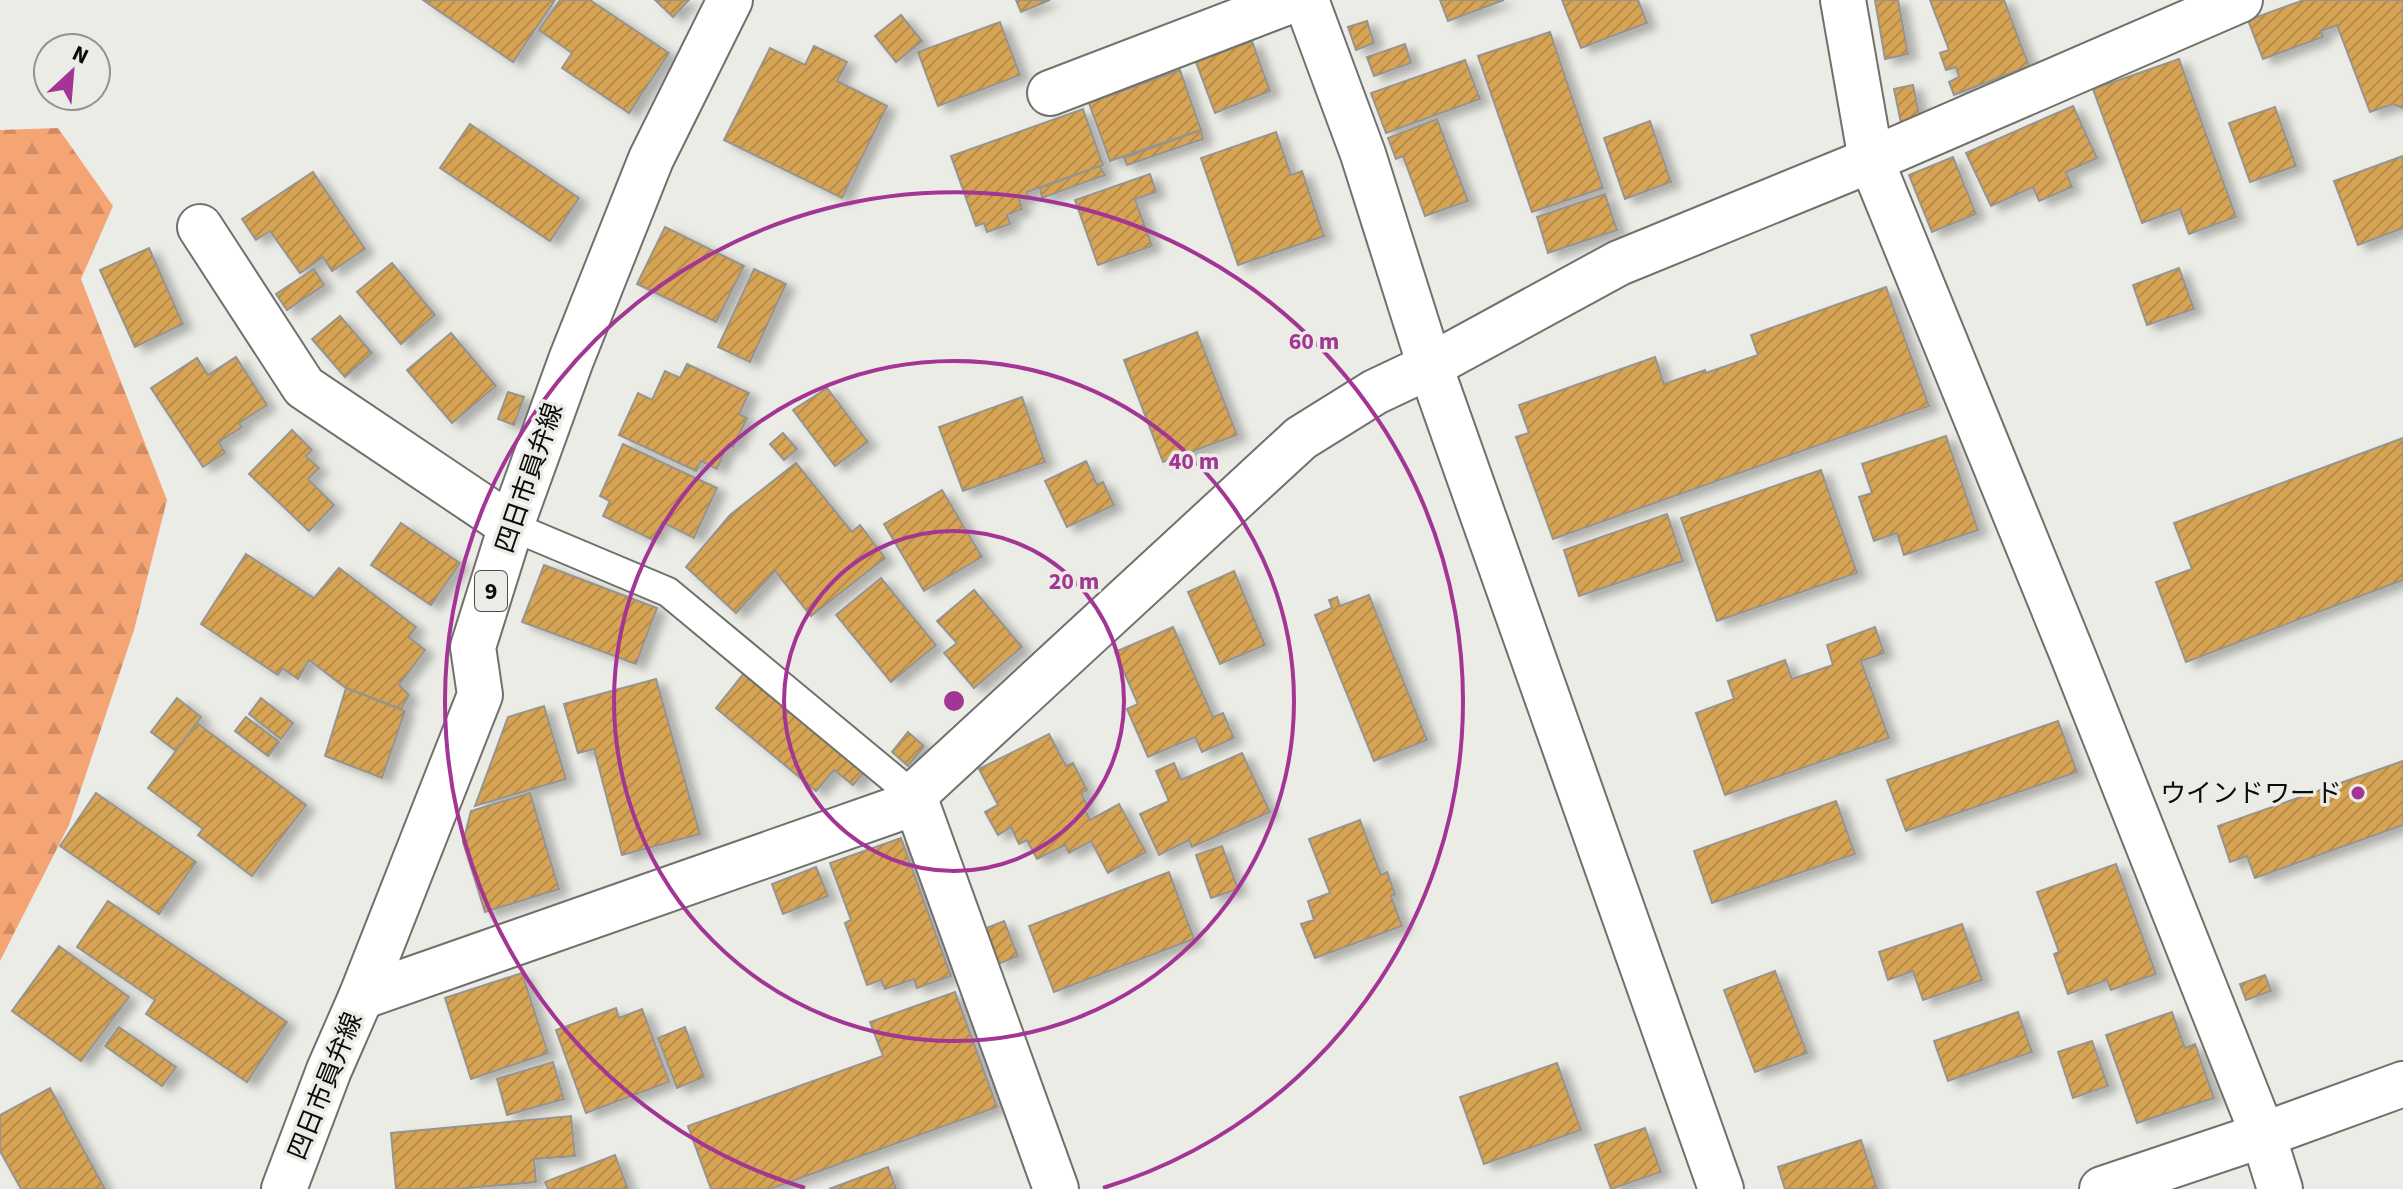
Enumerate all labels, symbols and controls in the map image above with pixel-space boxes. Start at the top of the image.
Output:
north arrow [32,32,112,112]
text: N [67,37,94,73]
text: 60 m [1289,324,1339,359]
street label: 四日市員弁線 [486,398,572,558]
text: 40 m [1169,444,1219,479]
text: 20 m [1049,564,1099,599]
road number: 9 [475,571,507,611]
centre of rings [940,687,968,715]
place label: ウインドワード [2160,775,2342,812]
marker: ウインドワード [2349,784,2367,802]
street label: 四日市員弁線 [279,1007,371,1165]

